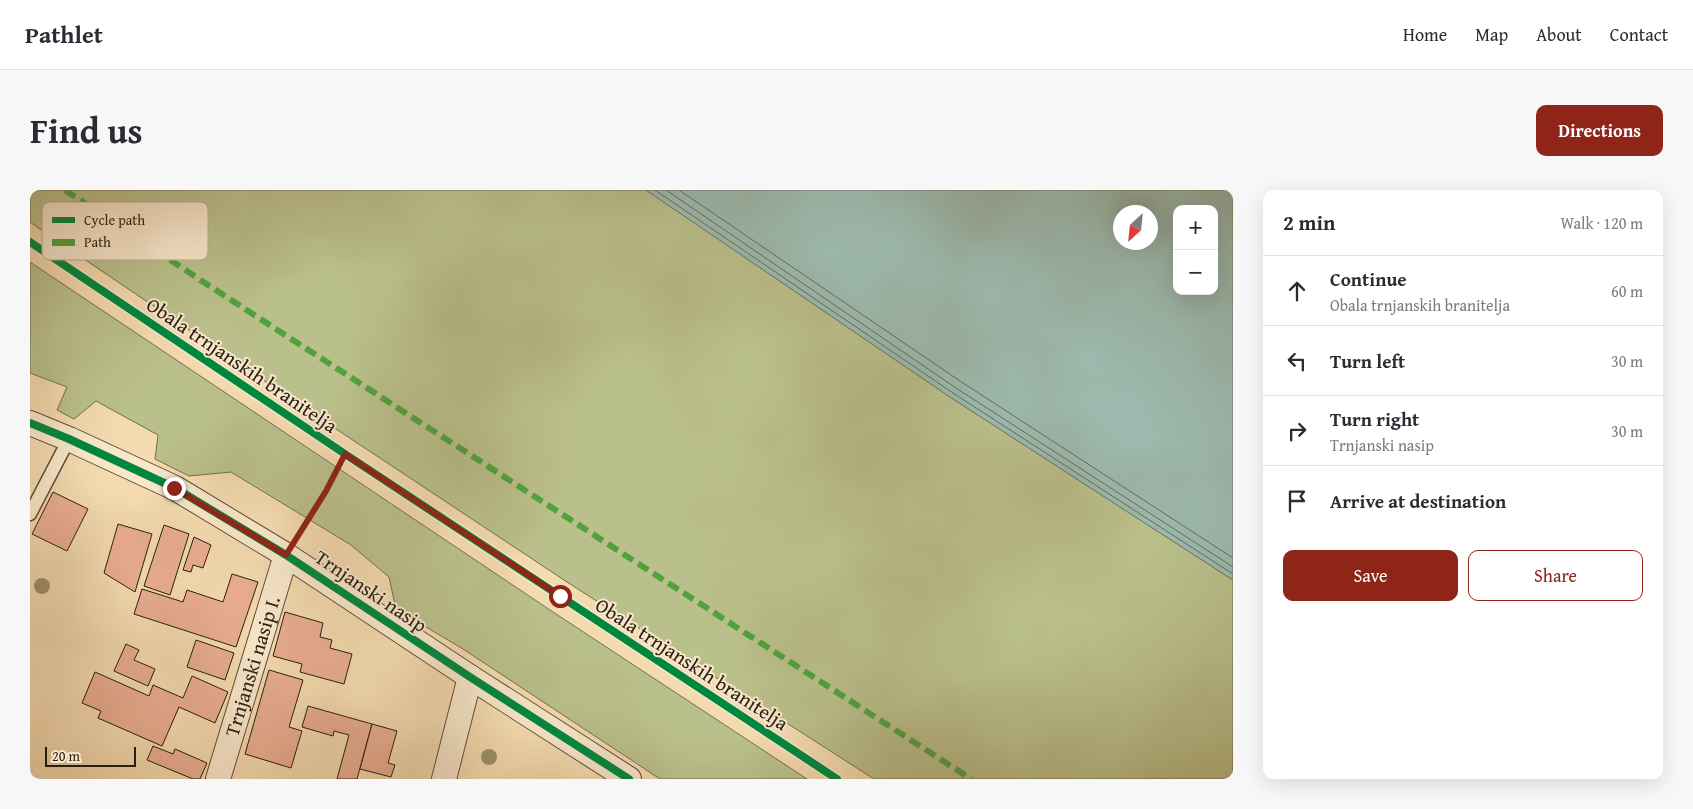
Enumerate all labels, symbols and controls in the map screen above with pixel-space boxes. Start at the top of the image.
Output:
text: Pathlet [25,17,103,52]
text: Home [1403,21,1447,48]
text: Map [1475,21,1508,48]
text: About [1536,21,1582,48]
text: Contact [1610,21,1668,48]
text: Find us [30,105,143,156]
button: Directions [1536,105,1663,156]
legend [42,202,208,260]
north arrow [1113,205,1158,250]
map controls [1173,205,1218,295]
button: + [1173,205,1218,250]
text: 2 min [1283,207,1335,238]
text: Cycle path [84,210,145,230]
text: Walk · 120 m [1560,211,1643,235]
text: Path [84,232,111,252]
button: − [1173,250,1218,295]
text: Continue [1330,265,1407,293]
icon: ahead [1283,277,1311,305]
text: 60 m [1611,279,1643,303]
street label: Obala trnjanskih branitelja [141,290,344,440]
text: Obala trnjanskih branitelja [1330,293,1510,317]
icon: left [1283,347,1311,375]
text: Turn left [1330,347,1405,375]
text: 30 m [1611,349,1643,373]
text: Turn right [1330,405,1419,433]
icon: right [1283,417,1311,445]
text: 30 m [1611,419,1643,443]
text: Trnjanski nasip [1330,433,1434,457]
route end [163,477,186,500]
icon: arrive [1283,487,1311,515]
text: Arrive at destination [1330,487,1506,515]
street label: Trnjanski nasip [309,542,433,639]
button: Save [1283,550,1458,601]
button: Share [1468,550,1643,601]
route start [549,585,572,608]
street label: Obala trnjanskih branitelja [590,590,795,737]
street label: Trnjanski nasip I. [217,592,287,740]
scale bar [45,744,136,767]
text: 20 m [52,746,80,766]

